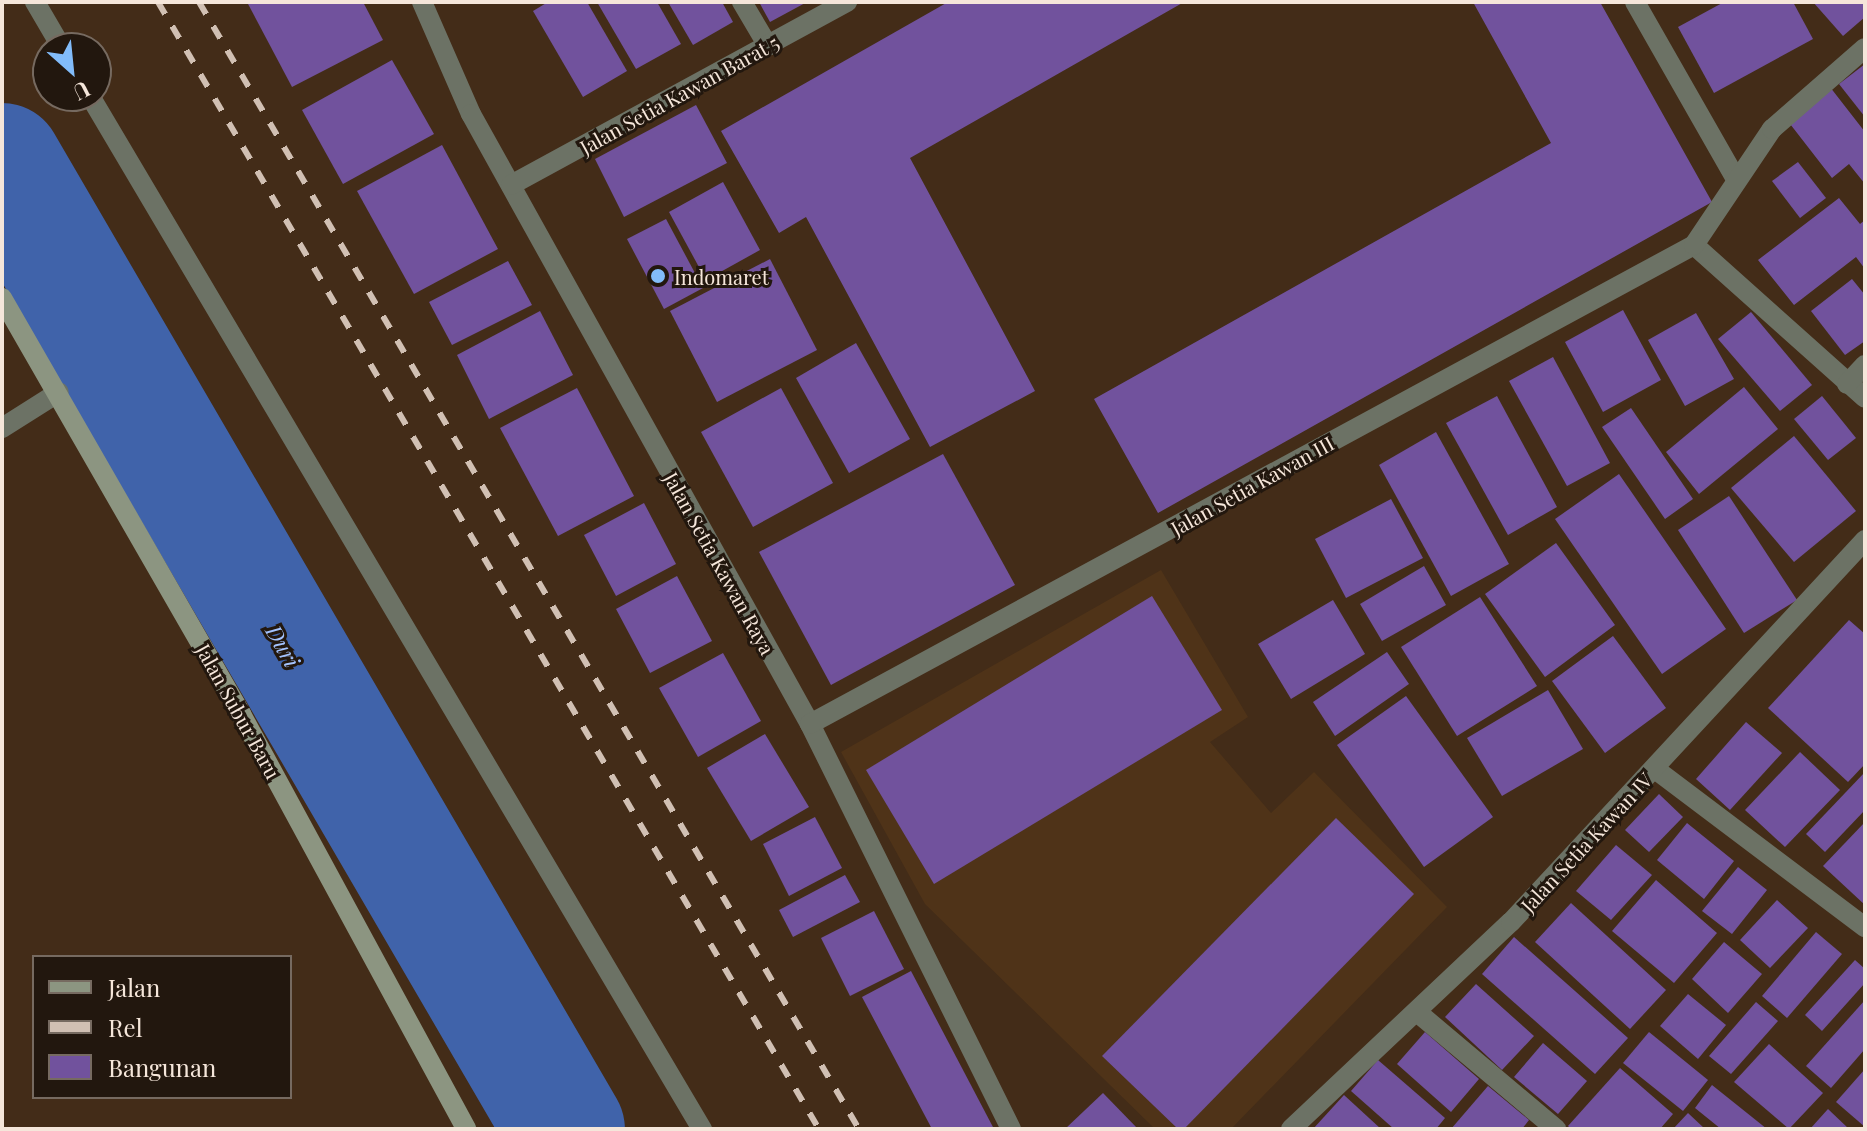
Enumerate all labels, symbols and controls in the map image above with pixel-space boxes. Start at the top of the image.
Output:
street label: Jalan Setia Kawan Barat 5 [575,29,783,159]
north arrow [32,32,112,112]
text: U [68,75,96,108]
place label: Indomaret [674,264,769,288]
marker: Indomaret [649,267,667,285]
street label: Jalan Setia Kawan III [1166,430,1338,540]
street label: Jalan Setia Kawan Raya [660,467,780,659]
water label: Duri [260,620,306,672]
street label: Jalan Subur Baru [192,639,286,783]
street label: Jalan Setia Kawan IV [1515,767,1657,917]
legend [32,955,292,1099]
text: Jalan [108,971,160,1003]
text: Rel [108,1011,143,1043]
text: Bangunan [108,1051,216,1083]

